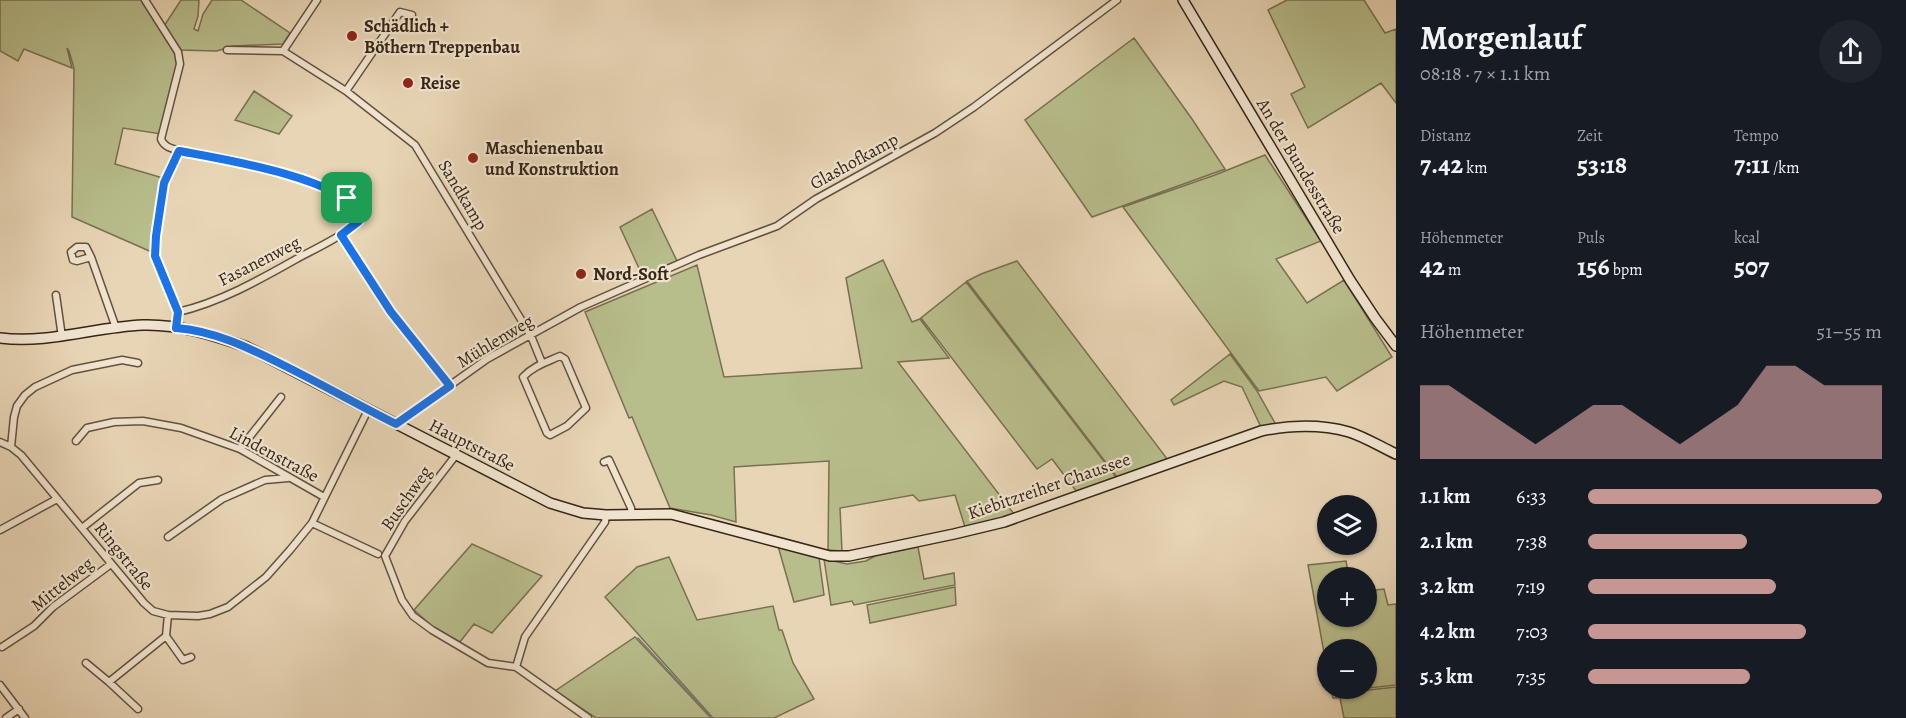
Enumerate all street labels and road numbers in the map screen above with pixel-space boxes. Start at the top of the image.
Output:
street label: An der Bundesstraße [1251,93,1351,238]
street label: Glashofkamp [805,127,903,195]
street label: Sandkamp [432,155,494,235]
street label: Fasanenweg [214,230,304,292]
street label: Mühlenweg [452,309,538,373]
street label: Hauptstraße [425,413,519,477]
street label: Lindenstraße [225,420,323,488]
street label: Kiebitzreiher Chaussee [964,447,1134,525]
street label: Buschweg [375,461,437,535]
street label: Ringstraße [89,517,159,595]
street label: Mittelweg [26,551,98,617]

